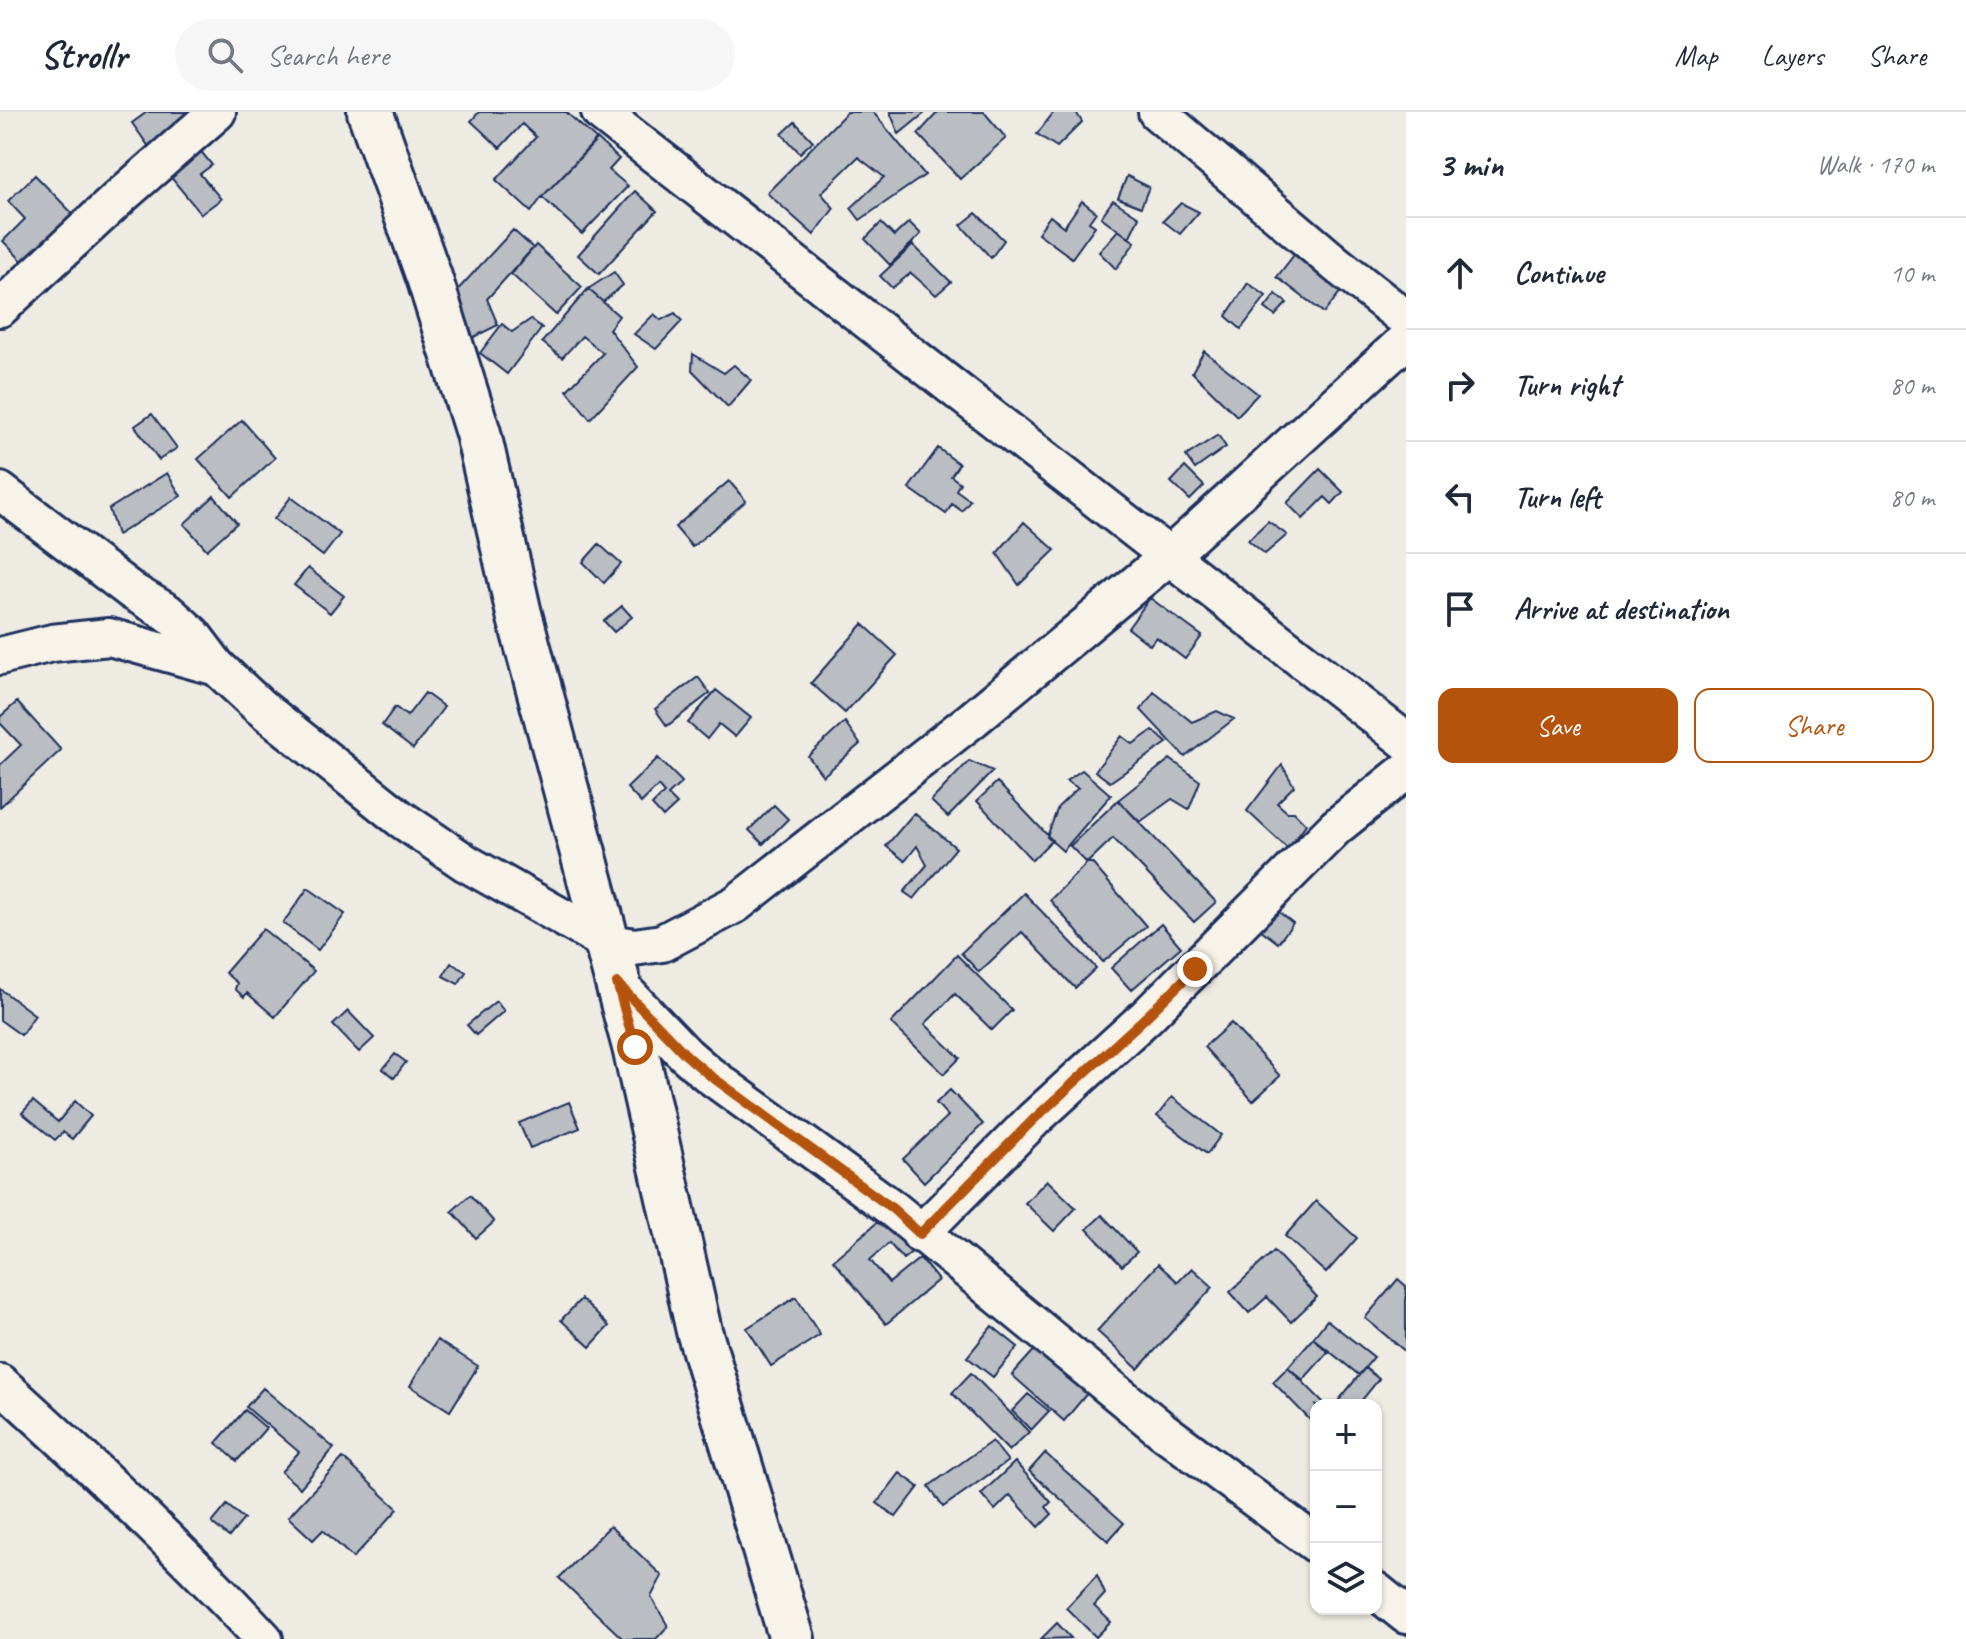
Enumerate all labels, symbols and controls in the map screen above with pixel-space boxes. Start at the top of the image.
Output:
search box [175,19,735,91]
text: Strollr [40,32,127,79]
icon: search [203,33,247,77]
text: Search here [267,36,389,74]
text: Map [1675,38,1718,73]
text: Layers [1762,38,1823,73]
text: Share [1867,38,1926,73]
text: 3 min [1438,143,1503,186]
text: Walk · 170 m [1817,148,1934,181]
icon: ahead [1438,251,1482,295]
text: Continue [1514,254,1604,292]
text: 10 m [1890,257,1934,290]
icon: right [1438,363,1482,407]
text: Turn right [1514,366,1619,404]
text: 80 m [1890,369,1934,402]
icon: left [1438,475,1482,519]
text: Turn left [1514,478,1601,516]
text: 80 m [1890,481,1934,514]
icon: arrive [1438,587,1482,631]
text: Arrive at destination [1514,590,1729,628]
button: Save [1438,688,1678,763]
button: Share [1694,688,1934,763]
route end [1177,951,1213,987]
route start [617,1029,653,1065]
map controls [1310,1399,1382,1615]
button: + [1310,1399,1382,1471]
button: − [1310,1471,1382,1543]
button: layers [1310,1543,1382,1615]

